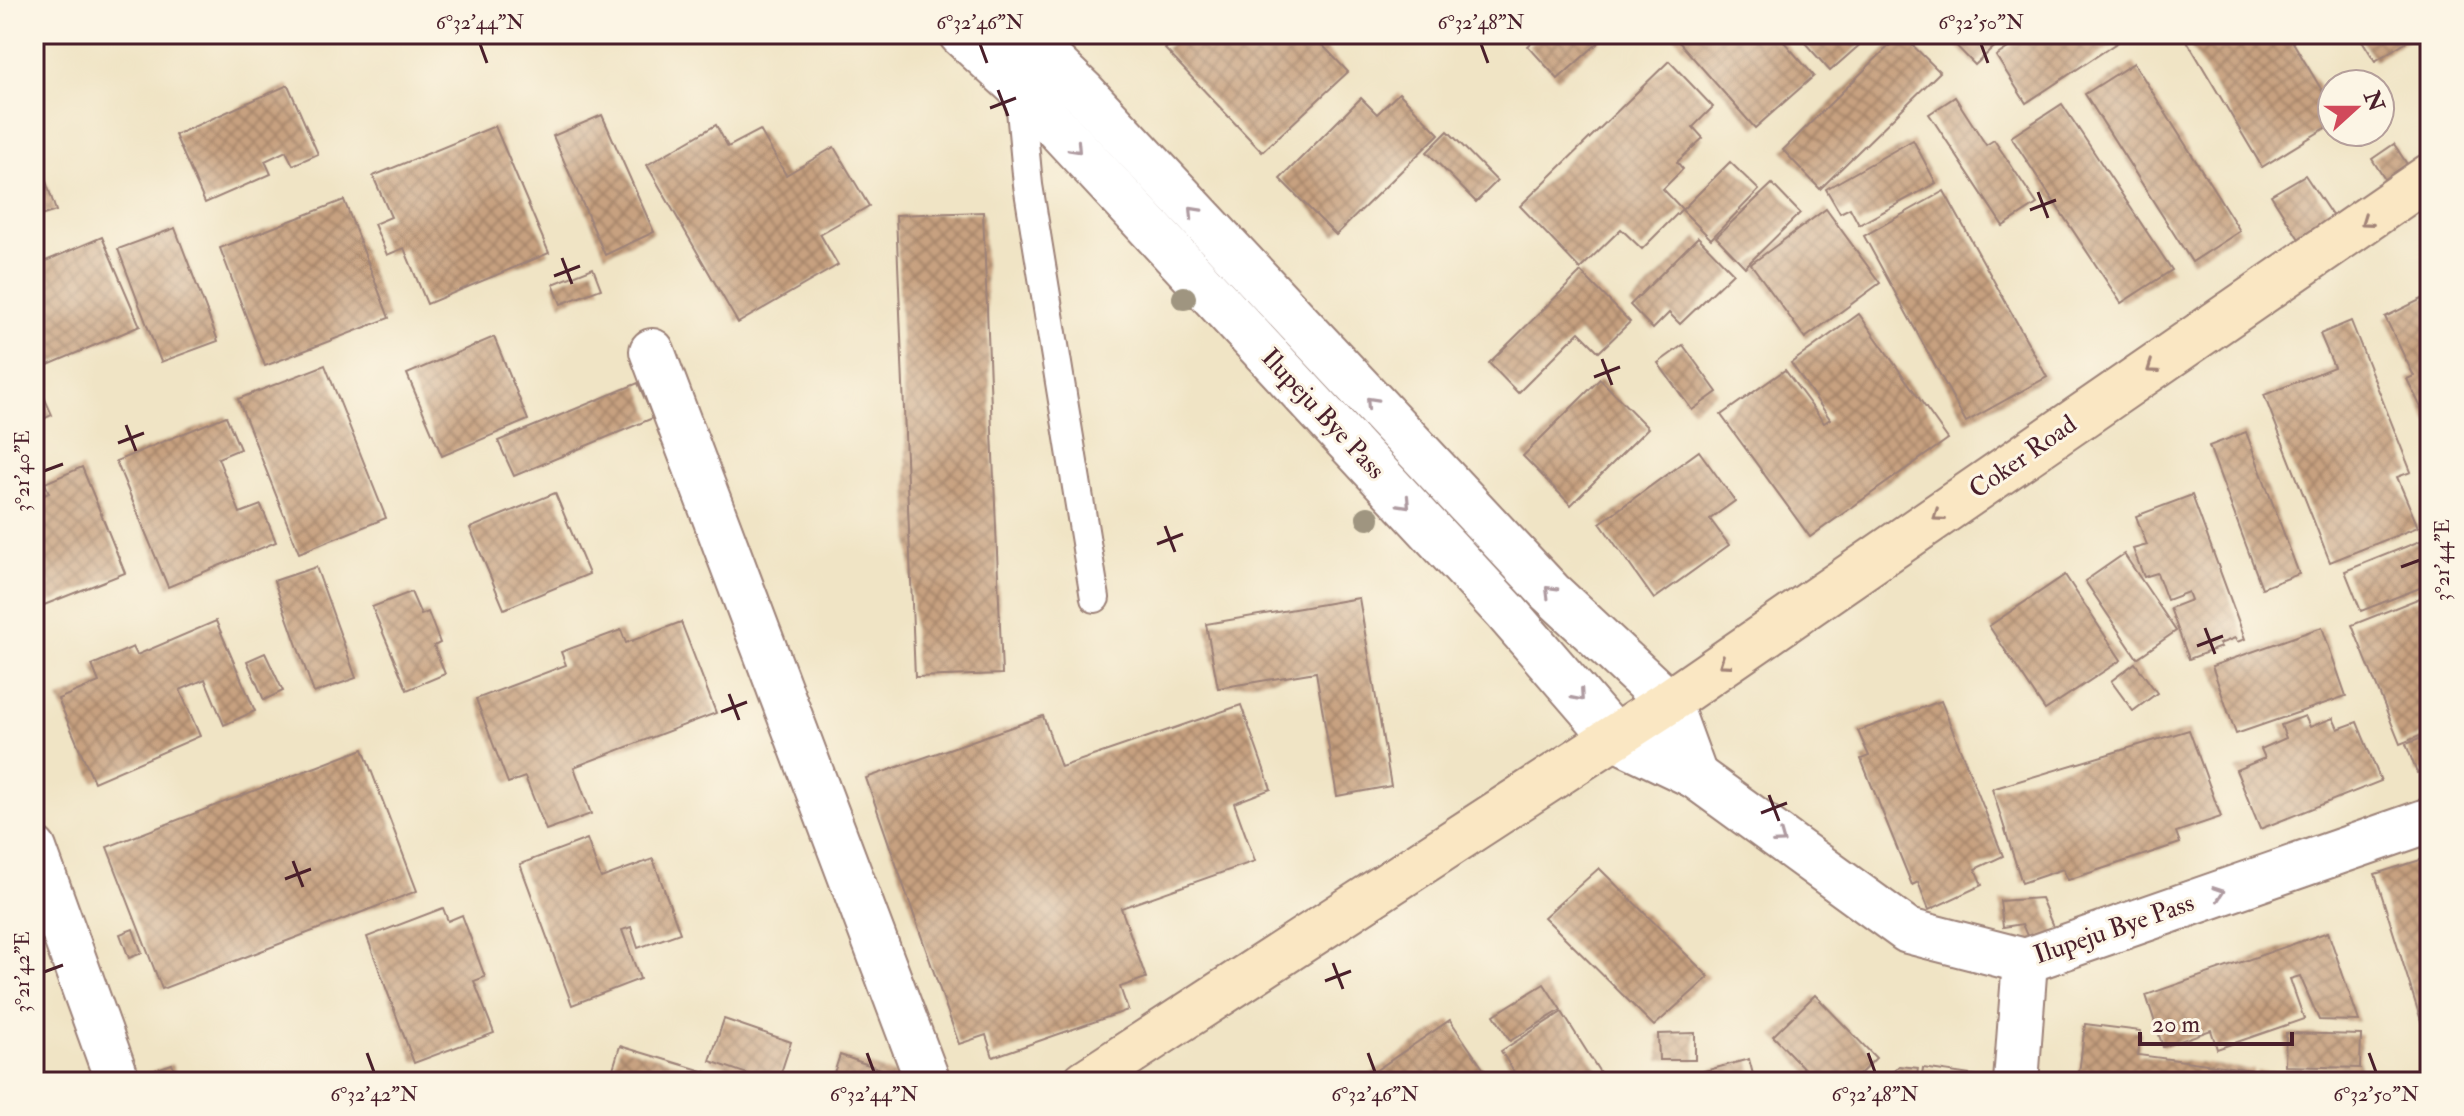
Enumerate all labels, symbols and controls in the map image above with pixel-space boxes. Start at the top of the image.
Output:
text: 6°32'44"N [436,10,524,35]
text: 6°32'46"N [936,10,1024,35]
text: 6°32'48"N [1438,10,1525,35]
text: 6°32'50"N [1938,10,2024,35]
north arrow [2316,68,2396,148]
text: N [2357,86,2390,116]
one-way arrow [1067,139,1081,153]
one-way arrow [1190,206,1204,221]
one-way arrow [2361,211,2375,226]
street label: Ilupeju Bye Pass [1254,342,1392,487]
one-way arrow [2147,358,2161,373]
one-way arrow [1366,397,1381,411]
street label: Coker Road [1963,408,2083,506]
text: 3°21'40"E [10,430,35,512]
one-way arrow [1396,494,1411,508]
one-way arrow [1933,506,1947,521]
text: 3°21'44"E [2430,519,2455,601]
one-way arrow [1544,586,1559,600]
one-way arrow [1719,653,1733,668]
one-way arrow [1569,687,1584,702]
one-way arrow [1772,829,1786,843]
street label: Ilupeju Bye Pass [2030,887,2199,972]
one-way arrow [2211,887,2225,903]
text: 3°21'42"E [10,931,35,1013]
scale bar [2140,996,2292,1046]
text: 20 m [2152,1009,2201,1040]
text: 6°32'42"N [330,1082,418,1107]
text: 6°32'44"N [830,1082,918,1107]
text: 6°32'46"N [1331,1082,1419,1107]
text: 6°32'48"N [1832,1082,1919,1107]
text: 6°32'50"N [2333,1082,2419,1107]

